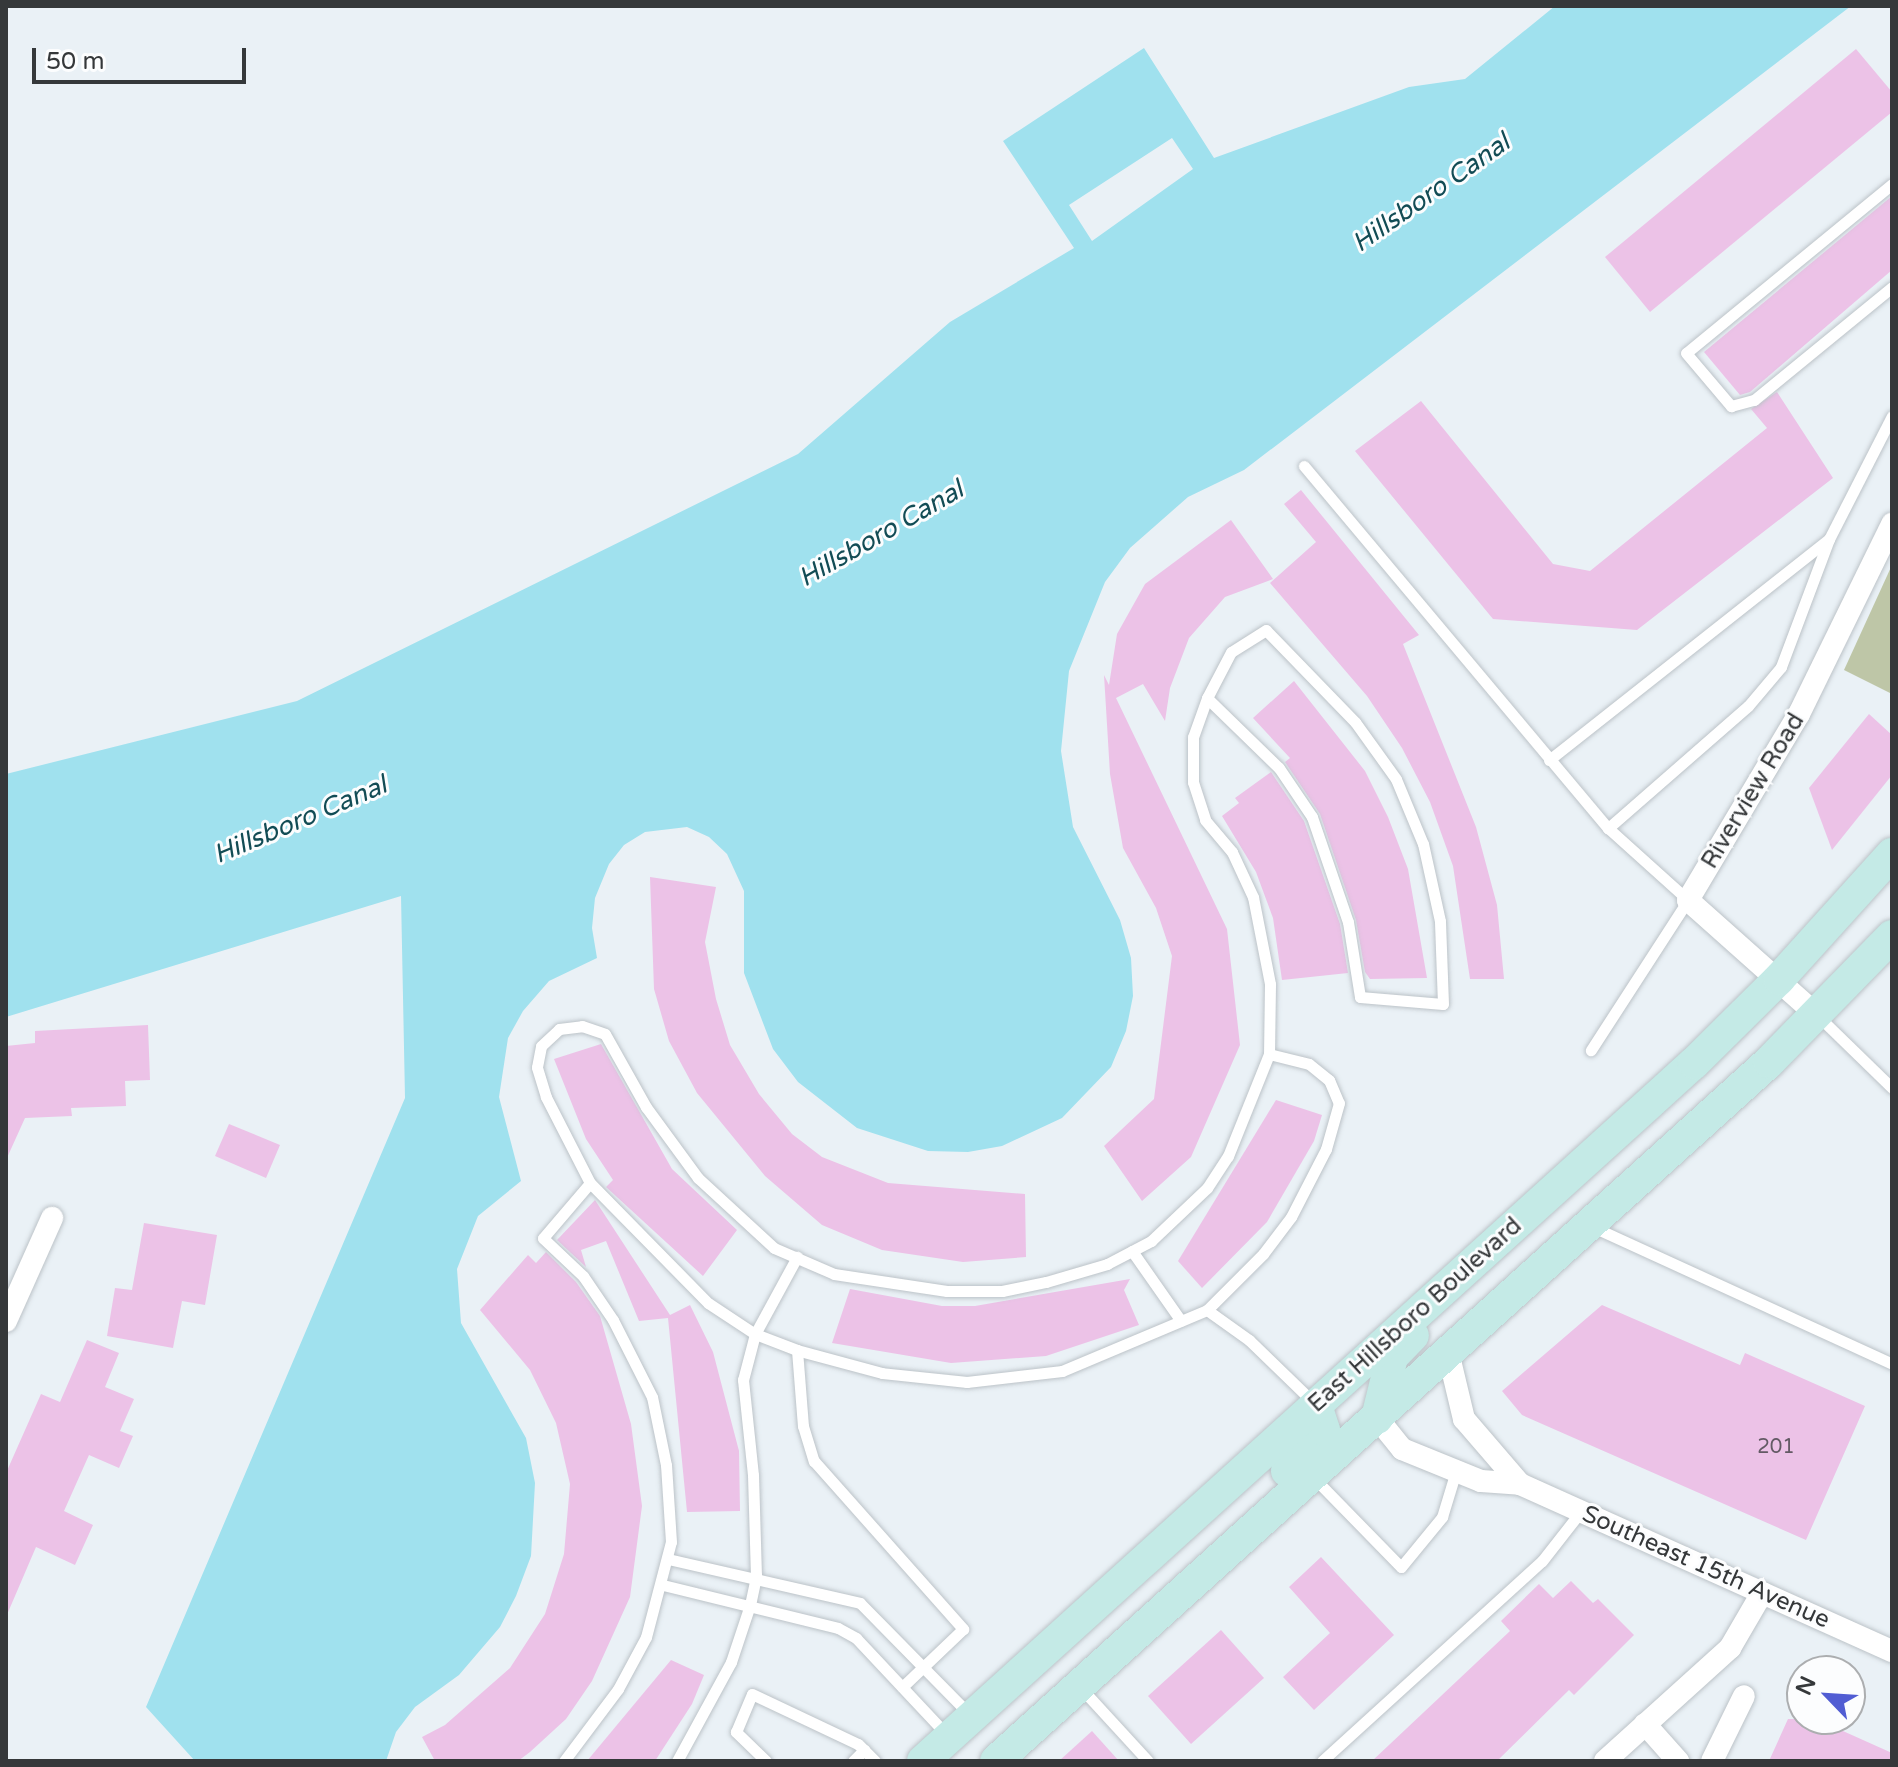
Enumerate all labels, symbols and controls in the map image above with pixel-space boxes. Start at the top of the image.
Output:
scale bar [36,32,250,82]
text: 50 m [46,47,104,76]
water label: Hillsboro Canal [1346,127,1516,259]
water label: Hillsboro Canal [793,474,969,594]
street label: Riverview Road [1695,708,1811,874]
water label: Hillsboro Canal [209,769,391,871]
street label: East Hillsboro Boulevard [1302,1211,1528,1419]
house number: 201 [1757,1435,1795,1459]
street label: Southeast 15th Avenue [1578,1499,1834,1635]
north arrow [1786,1655,1866,1735]
text: N [1791,1672,1822,1699]

